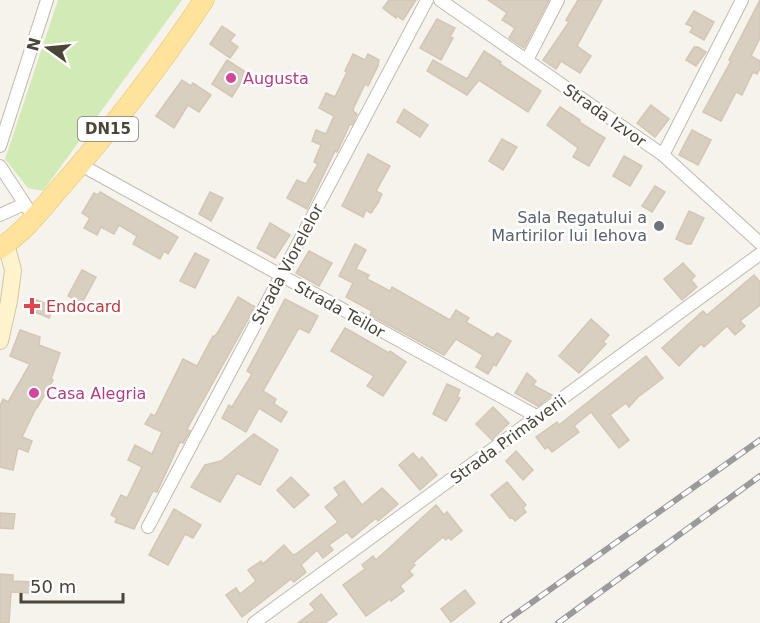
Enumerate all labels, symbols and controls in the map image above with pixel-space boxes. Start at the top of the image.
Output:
north arrow [18,18,78,78]
text: N [23,35,45,53]
place label: Augusta [243,69,309,88]
marker: Augusta [224,71,238,85]
street label: Strada Izvor [560,80,650,151]
road number: DN15 [78,117,138,141]
street label: Strada Viorelelor [248,200,327,328]
place label: Sala Regatului a Martirilor lui Iehova [491,208,647,245]
marker: Sala Regatului a Martirilor lui Iehova [652,219,666,233]
street label: Strada Teilor [291,277,388,342]
marker: Endocard [23,297,41,315]
place label: Endocard [46,297,121,316]
place label: Casa Alegria [46,384,146,403]
marker: Casa Alegria [27,386,41,400]
street label: Strada Primăverii [447,391,570,488]
scale bar [21,566,123,604]
text: 50 m [30,576,76,597]

